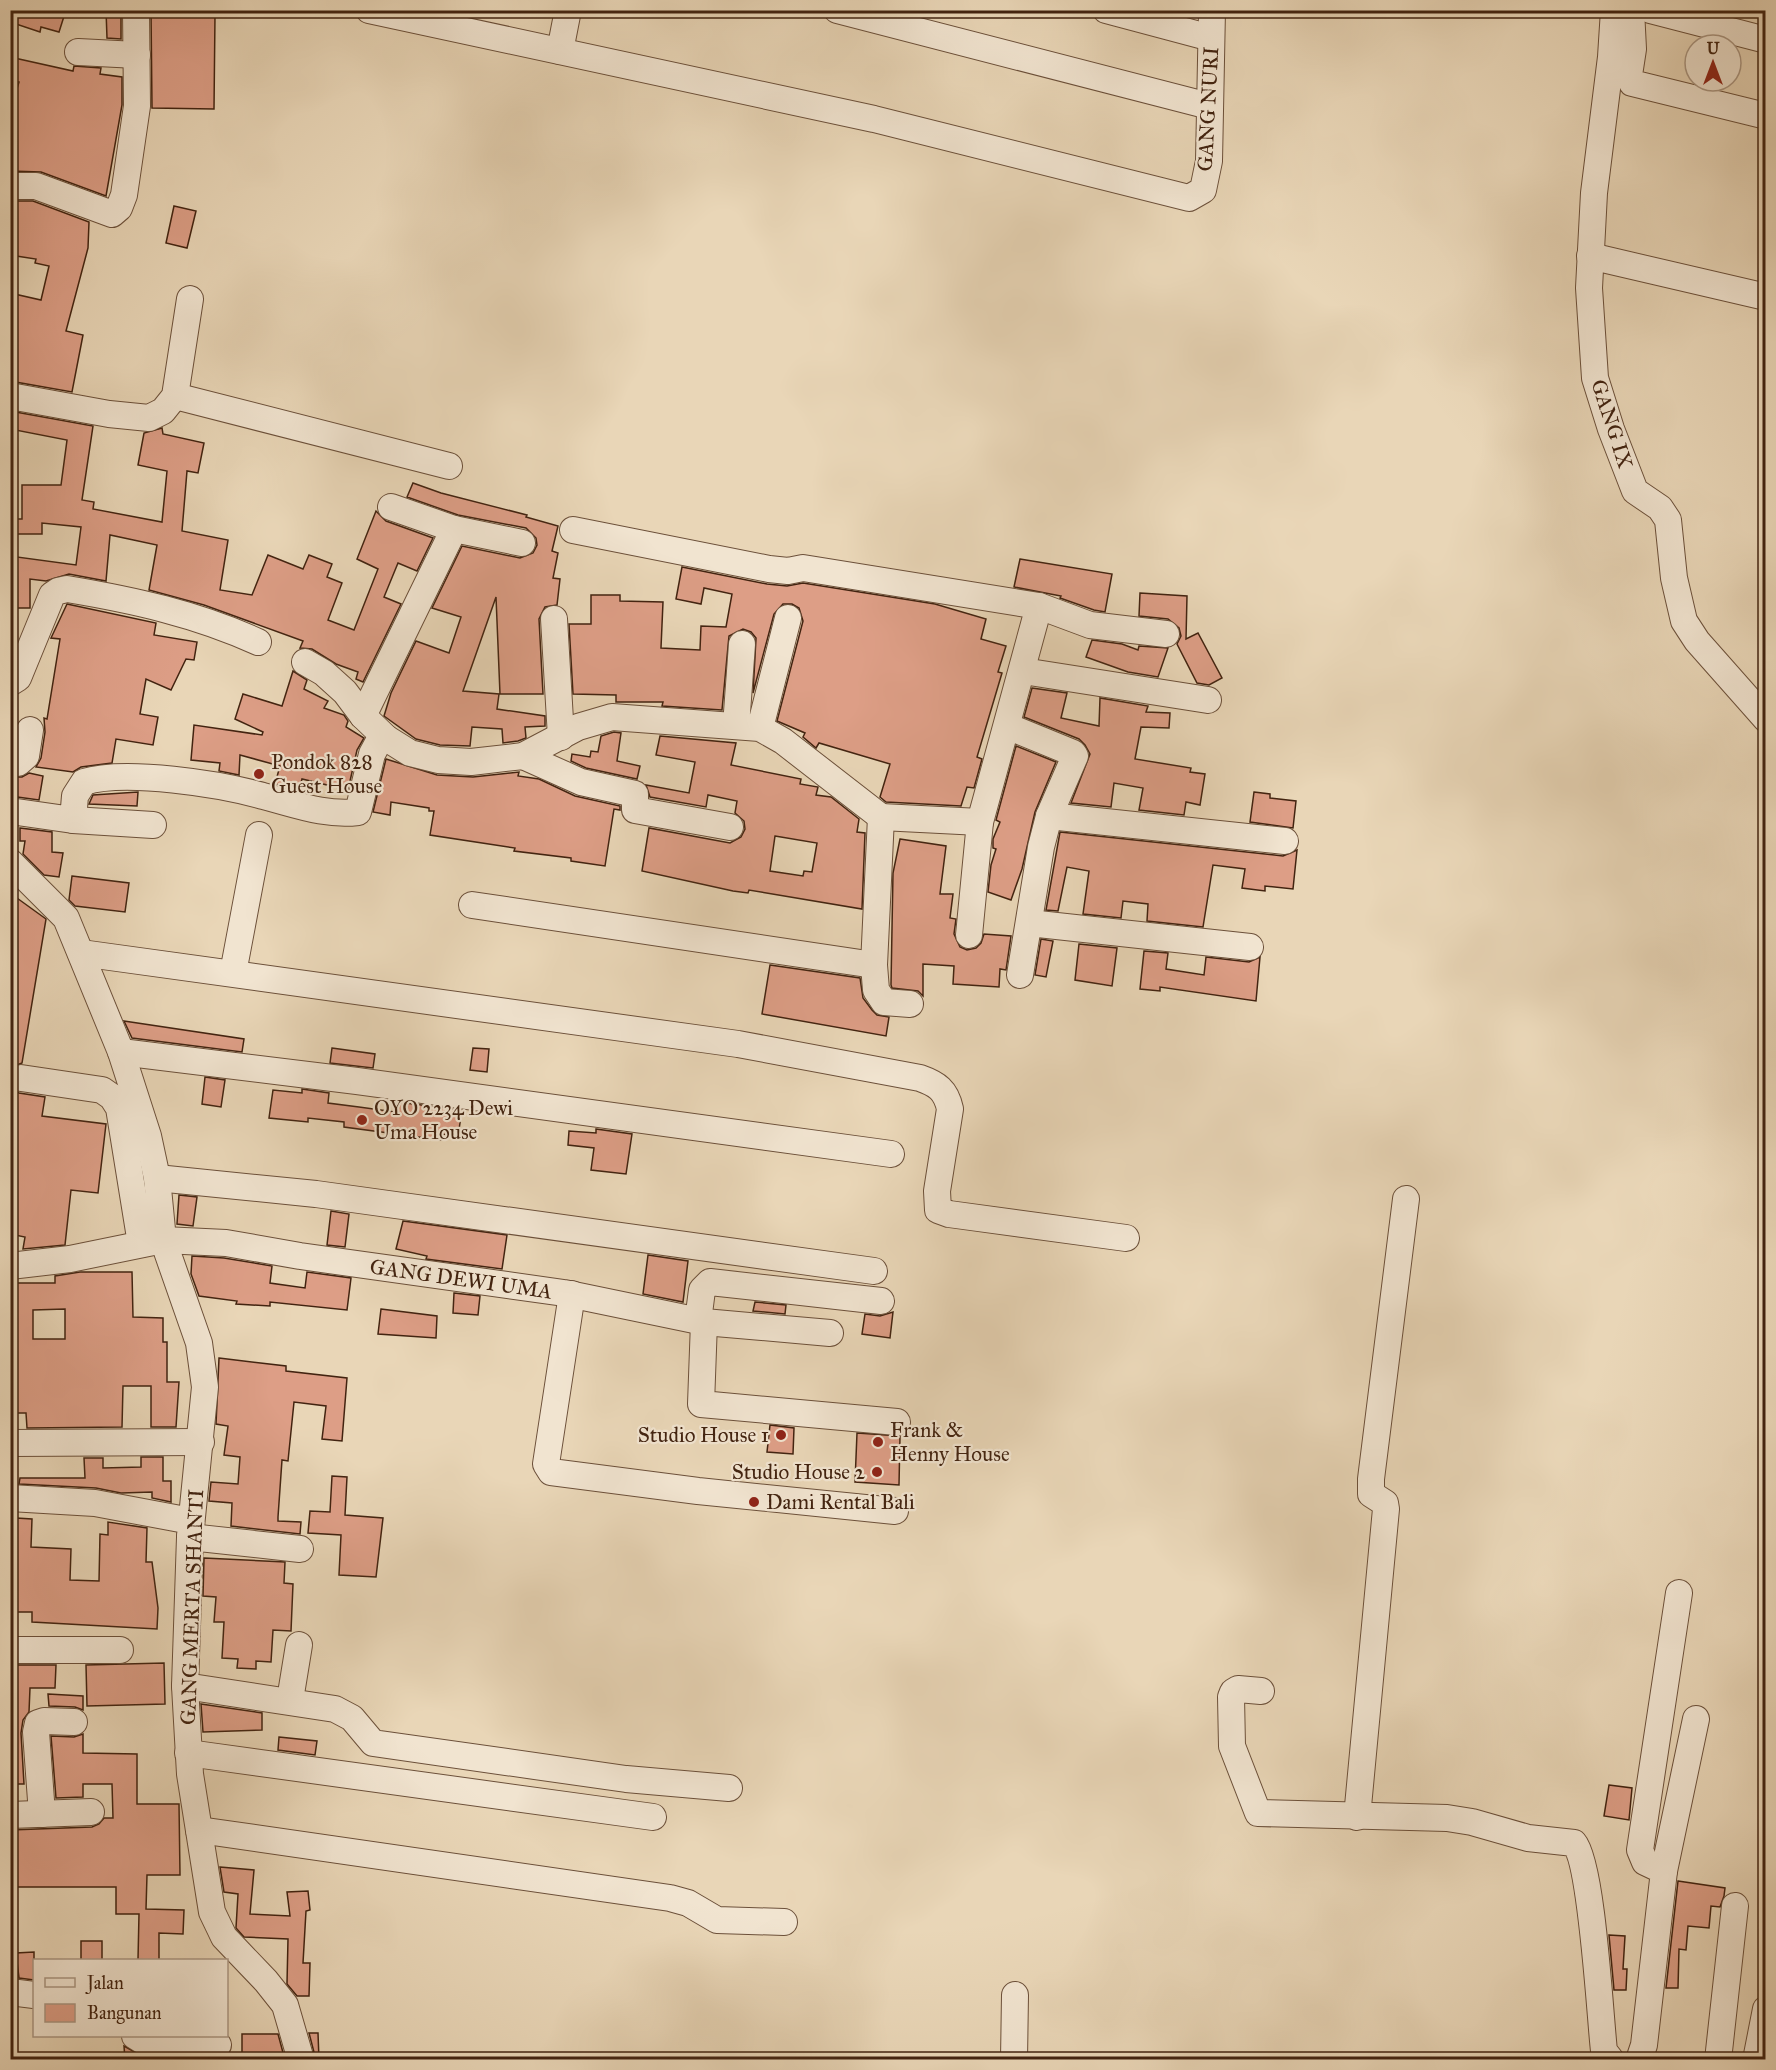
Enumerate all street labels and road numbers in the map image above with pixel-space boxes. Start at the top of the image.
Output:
street label: GANG NURI [1192,46,1224,172]
street label: GANG IX [1585,376,1639,472]
street label: GANG DEWI UMA [368,1253,554,1305]
street label: GANG MERTA SHANTI [175,1488,209,1726]

